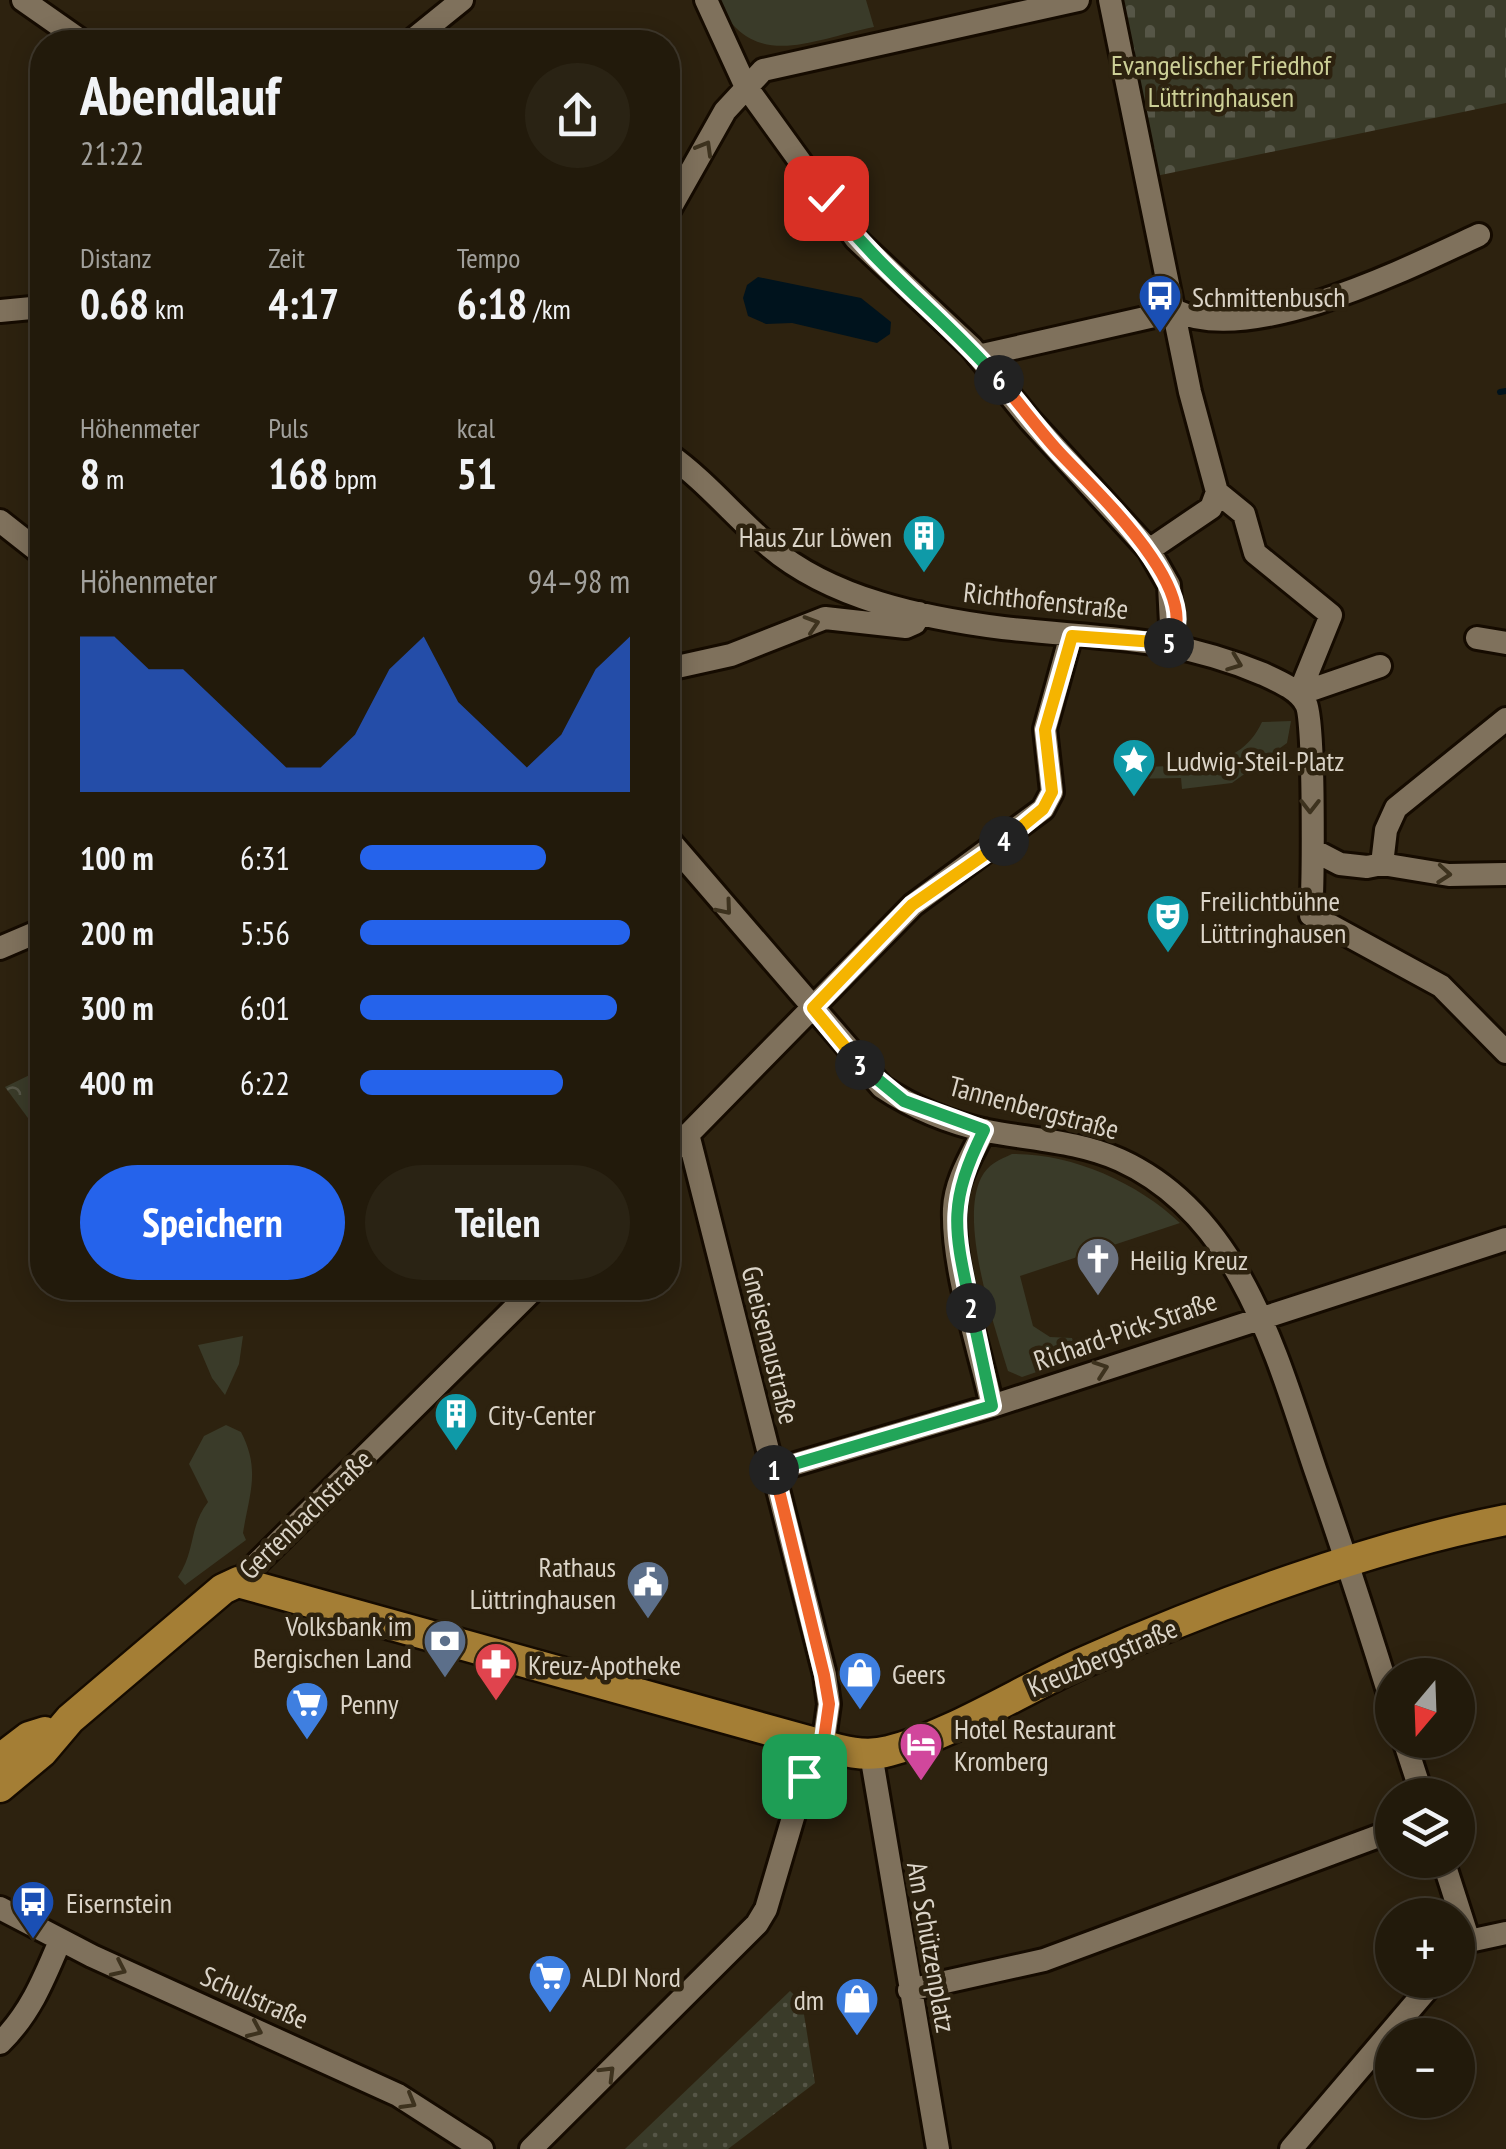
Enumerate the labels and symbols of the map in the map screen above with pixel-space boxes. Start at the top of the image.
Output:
park label: Evangelischer Friedhof Lüttringhausen [1111,46,1333,115]
one-way arrow [692,141,712,159]
pin [784,156,869,241]
bus stop icon: Schmittenbusch [1137,273,1183,334]
place label: Schmittenbusch [1192,278,1346,315]
pin: 6 [974,355,1024,405]
building icon: Haus Zur Löwen [901,513,947,574]
place label: Haus Zur Löwen [739,518,892,555]
street label: Richthofenstraße [962,573,1130,627]
one-way arrow [802,615,819,635]
pin: 5 [1144,618,1194,668]
one-way arrow [1226,652,1243,672]
place icon: Ludwig-Steil-Platz [1111,737,1157,798]
place label: Ludwig-Steil-Platz [1166,742,1344,779]
one-way arrow [1299,798,1321,814]
pin: 4 [979,816,1029,866]
one-way arrow [1436,862,1452,884]
place label: Freilichtbühne Lüttringhausen [1200,882,1346,951]
theatre icon: Freilichtbühne Lüttringhausen [1145,893,1191,954]
one-way arrow [714,896,732,914]
pin: 3 [835,1040,885,1090]
street label: Tannenbergstraße [945,1067,1123,1147]
church icon: Heilig Kreuz [1075,1236,1121,1297]
place label: Heilig Kreuz [1130,1241,1248,1278]
street label: Gneisenaustraße [733,1262,809,1428]
street label: Richard-Pick-Straße [1028,1281,1222,1379]
pin: 2 [946,1283,996,1333]
one-way arrow [1091,1361,1108,1381]
building icon: City-Center [433,1391,479,1452]
place label: City-Center [488,1396,596,1433]
street label: Gertenbachstraße [230,1441,380,1587]
pin: 1 [749,1445,799,1495]
place label: Rathaus Lüttringhausen [470,1548,616,1617]
public building icon: Rathaus Lüttringhausen [625,1559,671,1620]
place label: Volksbank im Bergischen Land [253,1607,412,1676]
street label: Kreuzbergstraße [1021,1609,1183,1705]
bank icon: Volksbank im Bergischen Land [422,1618,468,1679]
pharmacy icon: Kreuz-Apotheke [473,1641,519,1702]
place label: Kreuz-Apotheke [528,1646,681,1683]
shop icon: Geers [837,1650,883,1711]
place label: Geers [892,1655,946,1692]
north arrow [1375,1658,1475,1758]
supermarket icon: Penny [284,1680,330,1741]
place label: Penny [340,1685,399,1722]
place label: Hotel Restaurant Kromberg [954,1710,1116,1779]
hotel icon: Hotel Restaurant Kromberg [898,1721,944,1782]
pin [762,1734,847,1819]
street label: Am Schützenplatz [899,1859,965,2035]
bus stop icon: Eisernstein [10,1879,56,1940]
place label: Eisernstein [66,1884,172,1921]
supermarket icon: ALDI Nord [527,1953,573,2014]
one-way arrow [109,1957,127,1977]
street label: Schulstraße [195,1957,315,2037]
place label: ALDI Nord [582,1958,681,1995]
shop icon: dm [834,1976,880,2037]
place label: dm [794,1981,824,2018]
one-way arrow [245,2018,263,2038]
one-way arrow [596,2066,614,2084]
one-way arrow [398,2090,416,2109]

